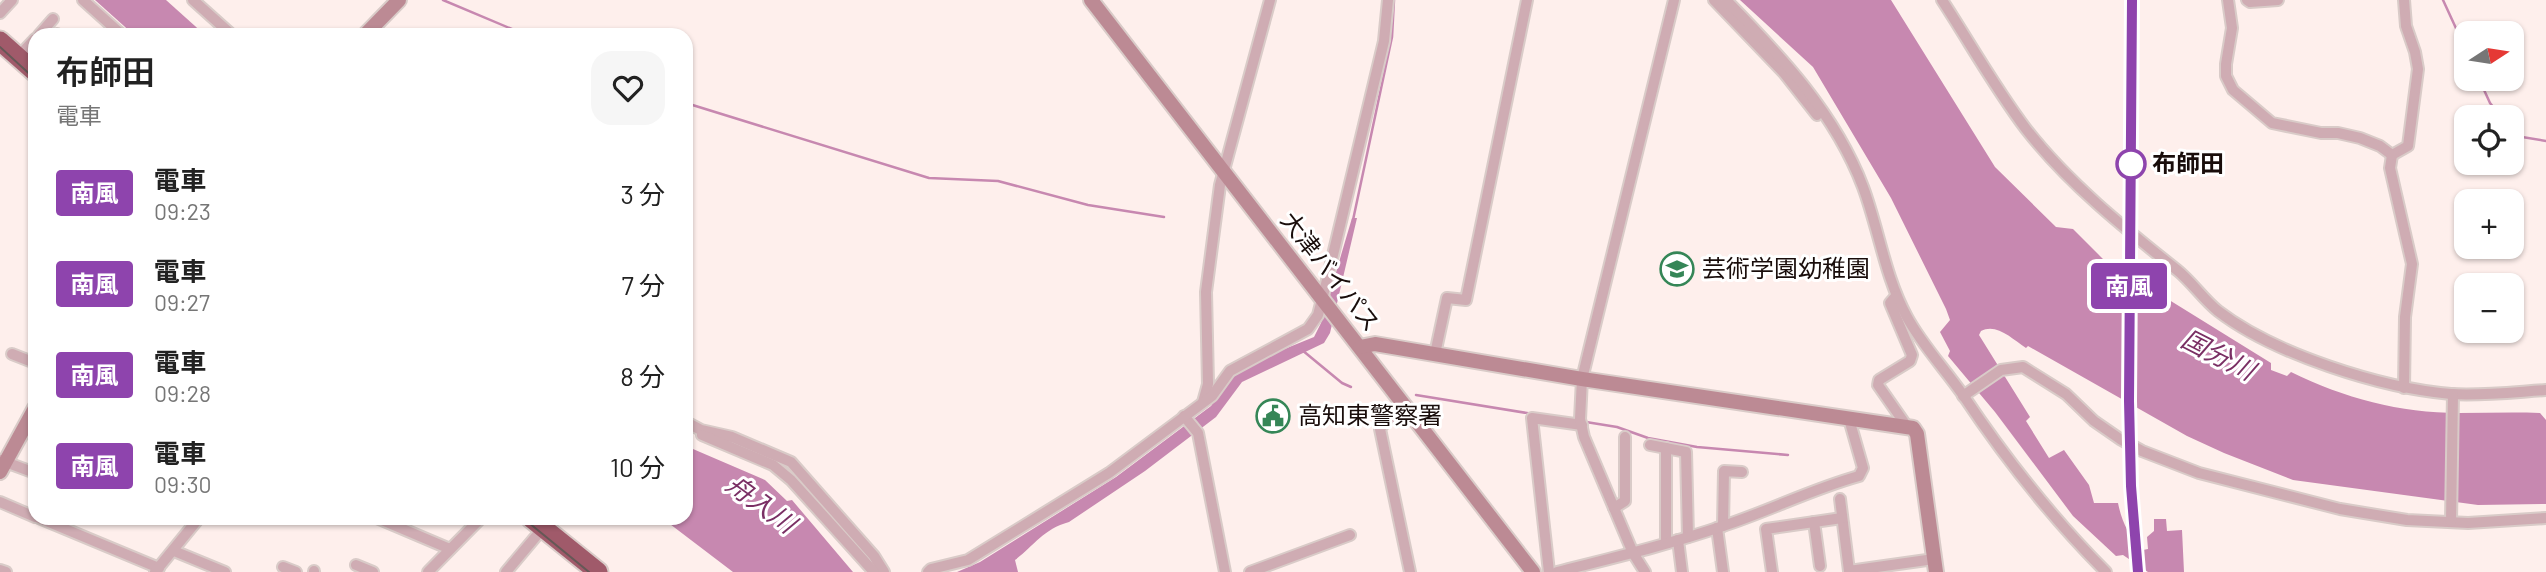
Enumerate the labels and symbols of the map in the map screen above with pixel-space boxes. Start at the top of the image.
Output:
north arrow [2454,21,2524,91]
place label: 布師田 [2152,148,2224,177]
marker: 布師田 [2116,149,2146,179]
street label: 大津バイパス [1276,206,1387,337]
school or university icon: 芸術学園幼稚園 [1658,250,1696,288]
place label: 芸術学園幼稚園 [1702,253,1870,282]
line badge: 南風 [2098,263,2160,309]
water label: 国分川 [2177,322,2263,387]
public building icon: 高知東警察署 [1254,397,1292,435]
place label: 高知東警察署 [1298,400,1442,429]
water label: 舟入川 [721,467,805,540]

